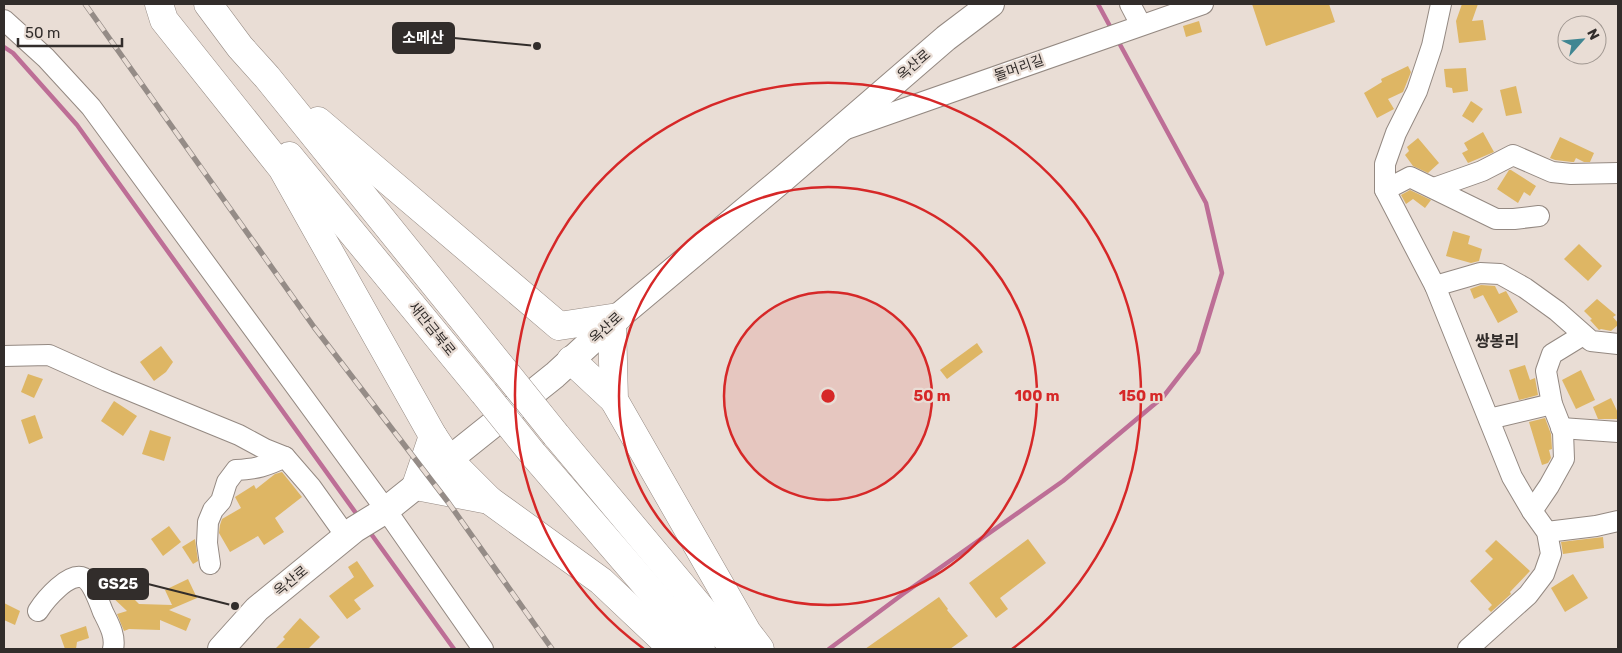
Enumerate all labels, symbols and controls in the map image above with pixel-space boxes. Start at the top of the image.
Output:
scale bar [18,15,121,47]
north arrow [1557,15,1607,65]
callout: 소메산 [393,23,454,53]
text: 50 m [25,24,60,42]
text: N [1583,26,1603,43]
text: 소메산 [402,29,444,47]
street label: 옥산로 [894,46,934,84]
street label: 돌머리길 [992,52,1046,84]
street label: 새만금북로 [405,299,459,359]
street label: 옥산로 [586,309,626,347]
district label: 쌍봉리 [1475,332,1519,351]
centre of rings [819,387,837,405]
text: 50 m [914,387,950,405]
text: 100 m [1015,387,1059,405]
text: 150 m [1119,387,1163,405]
street label: 옥산로 [271,562,311,600]
callout: GS25 [88,569,148,599]
text: GS25 [98,575,138,593]

